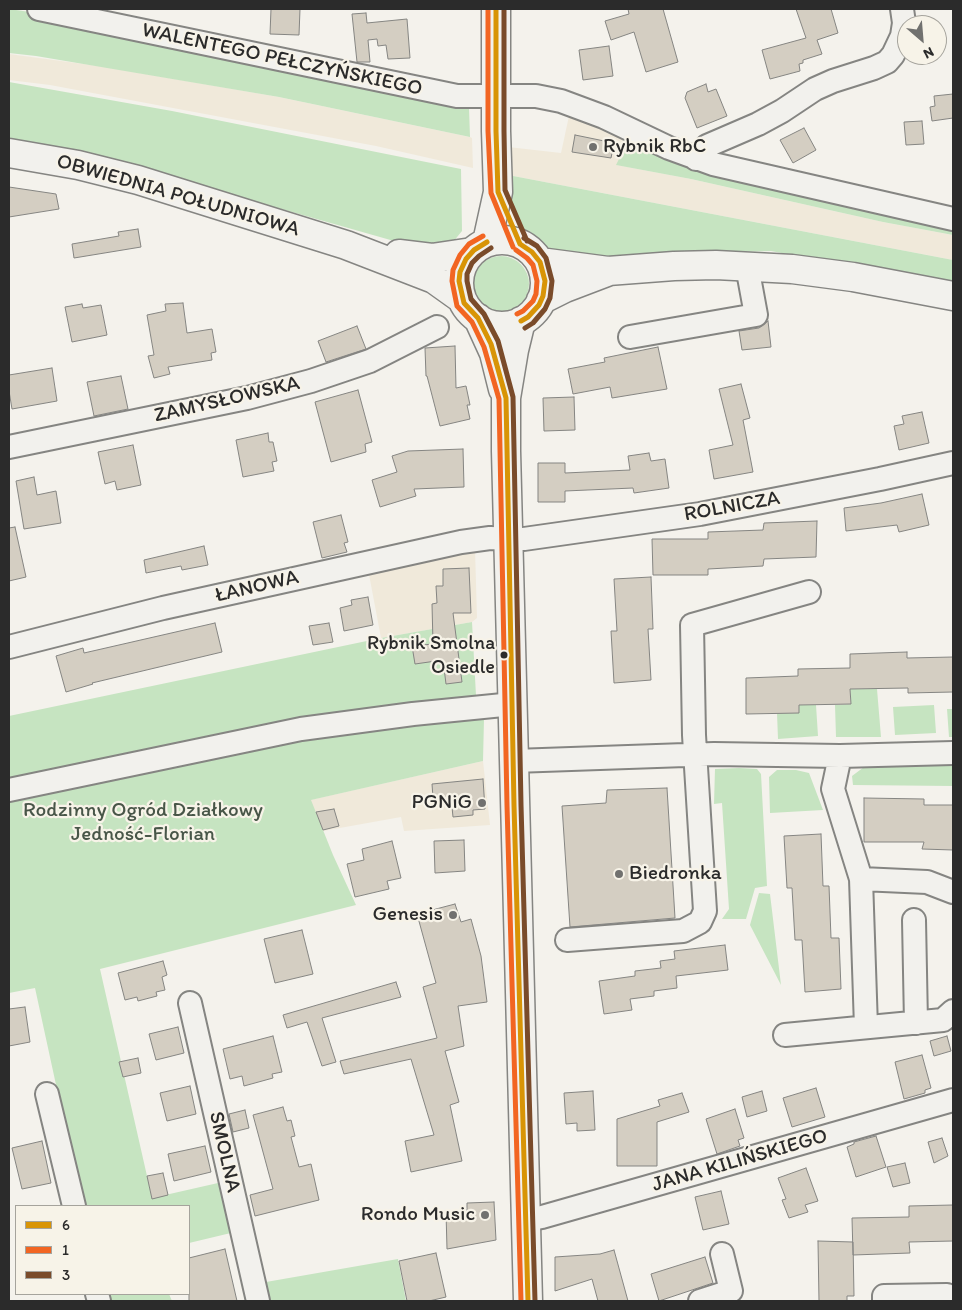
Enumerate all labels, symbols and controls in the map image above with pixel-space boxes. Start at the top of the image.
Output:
north arrow [897,15,947,65]
street label: WALENTEGO PEŁCZYŃSKIEGO [139,18,425,102]
text: N [921,43,937,63]
place label: Rybnik RbC [603,134,706,160]
marker: Rybnik RbC [587,141,599,153]
street label: OBWIEDNIA POŁUDNIOWA [54,149,302,243]
street label: ZAMYSŁOWSKA [152,371,302,429]
street label: ROLNICZA [682,486,782,528]
street label: ŁANOWA [213,565,301,609]
place label: Rybnik Smolna Osiedle [367,632,495,679]
marker: Rybnik Smolna Osiedle [499,650,509,660]
place label: PGNiG [411,790,472,816]
marker: PGNiG [476,797,488,809]
park label: Rodzinny Ogród Działkowy Jedność-Florian [23,798,263,848]
place label: Biedronka [629,861,722,887]
marker: Biedronka [613,868,625,880]
place label: Genesis [373,902,443,928]
marker: Genesis [447,909,459,921]
street label: SMOLNA [202,1109,246,1195]
street label: JANA KILIŃSKIEGO [649,1124,831,1198]
place label: Rondo Music [361,1202,475,1228]
legend [15,1205,190,1295]
marker: Rondo Music [479,1209,491,1221]
text: 6 [62,1216,70,1234]
text: 1 [62,1241,69,1259]
text: 3 [62,1266,70,1284]

